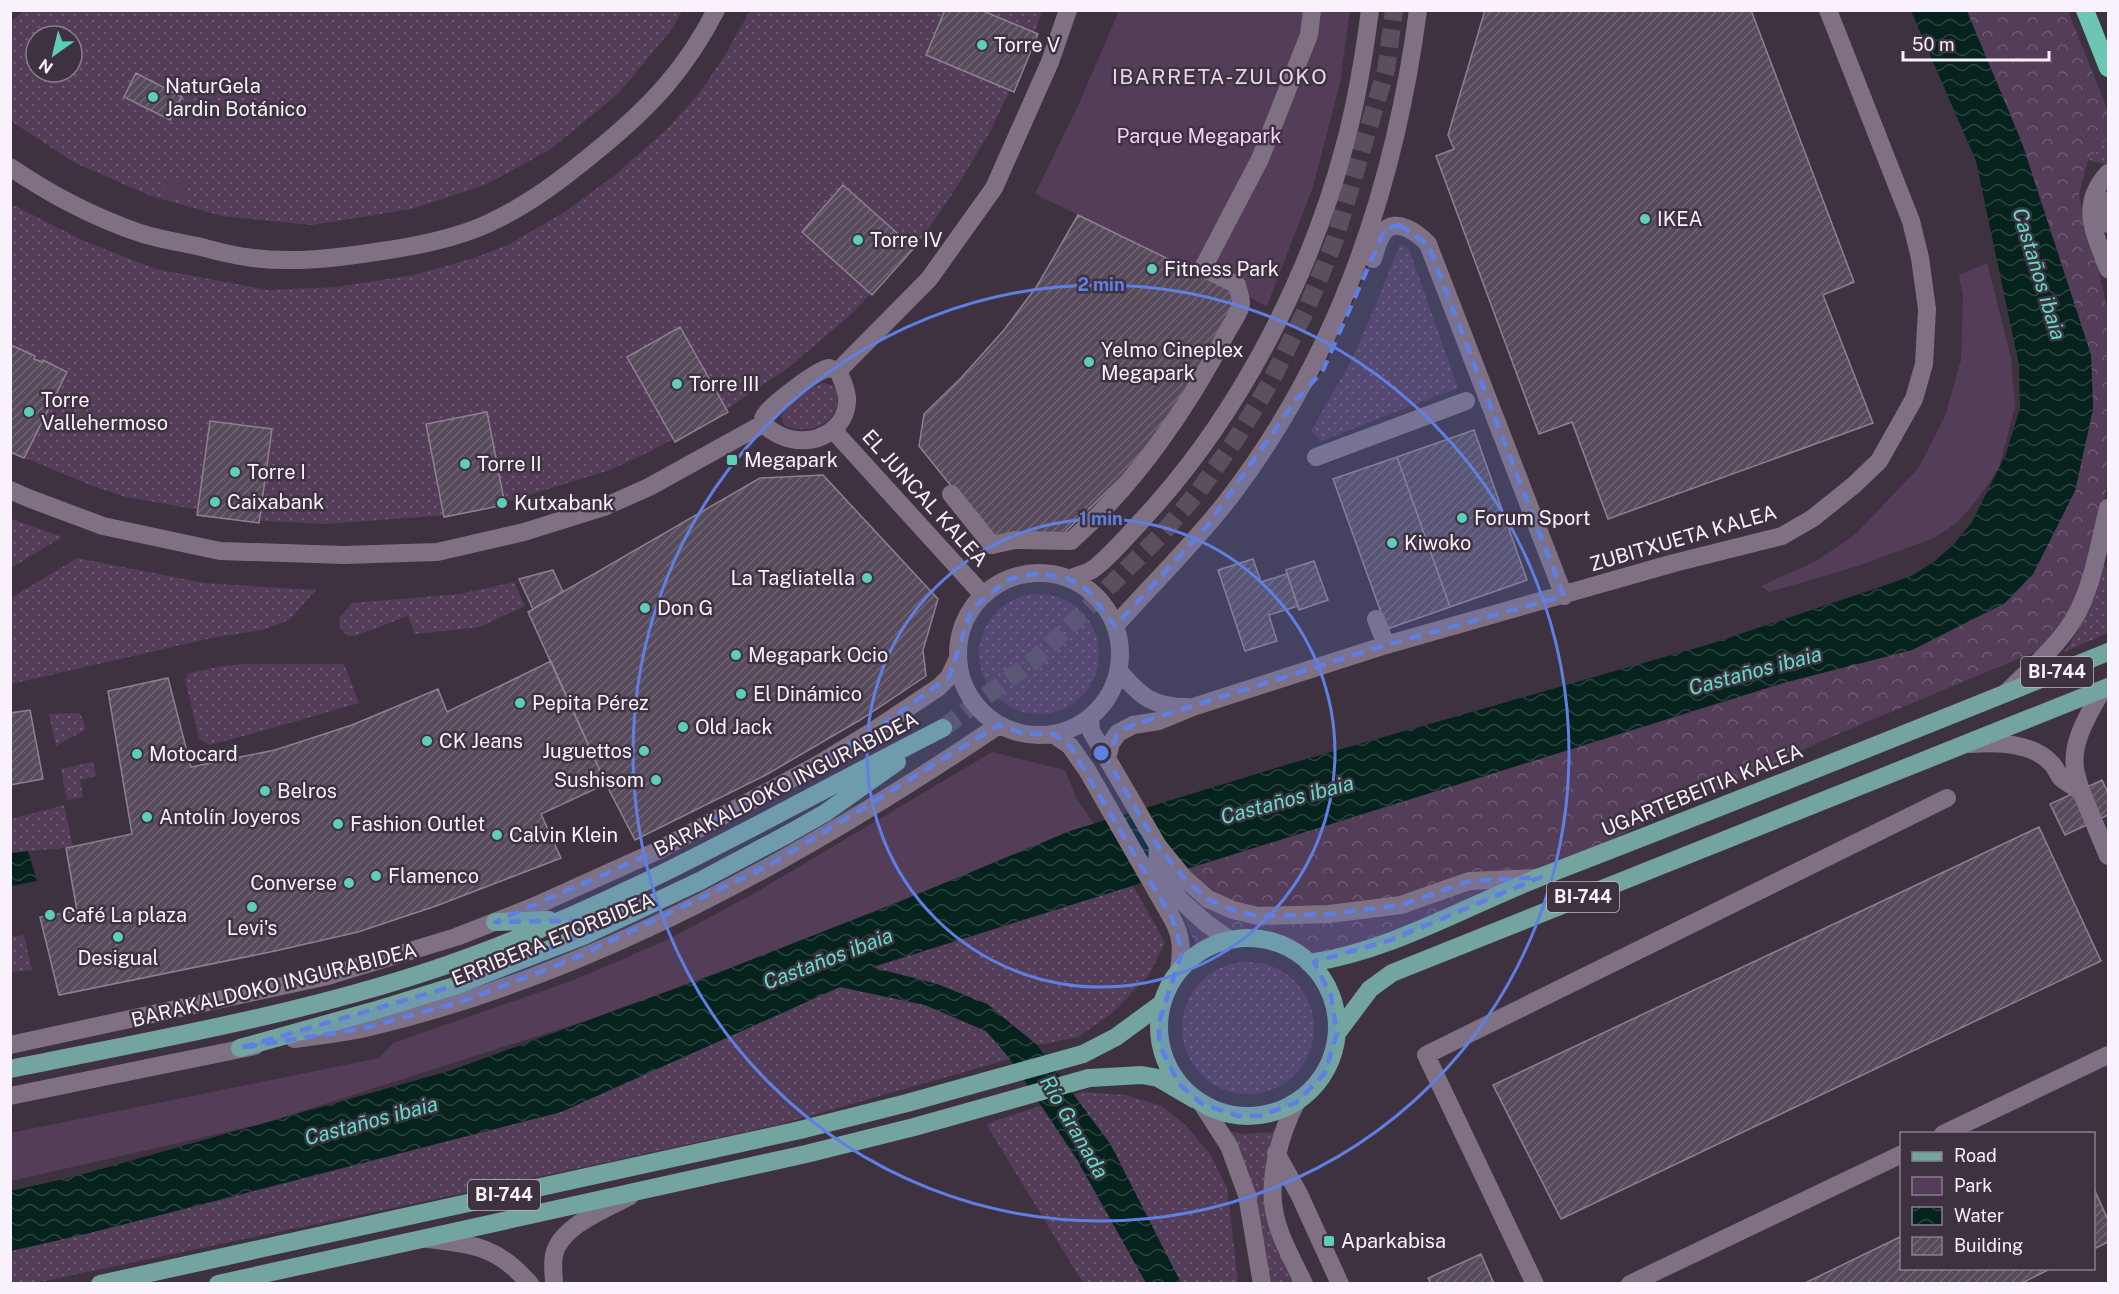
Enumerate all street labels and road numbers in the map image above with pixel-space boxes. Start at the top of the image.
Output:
street label: EL JUNCAL KALEA [857,425,993,571]
street label: ZUBITXUETA KALEA [1587,500,1779,576]
road number: BI-744 [2021,657,2093,687]
street label: BARAKALDOKO INGURABIDEA [650,707,922,861]
street label: UGARTEBEITIA KALEA [1598,739,1806,841]
road number: BI-744 [1547,882,1619,912]
street label: ERRIBERA ETORBIDEA [448,887,658,991]
street label: BARAKALDOKO INGURABIDEA [129,938,419,1032]
road number: BI-744 [468,1180,540,1210]

